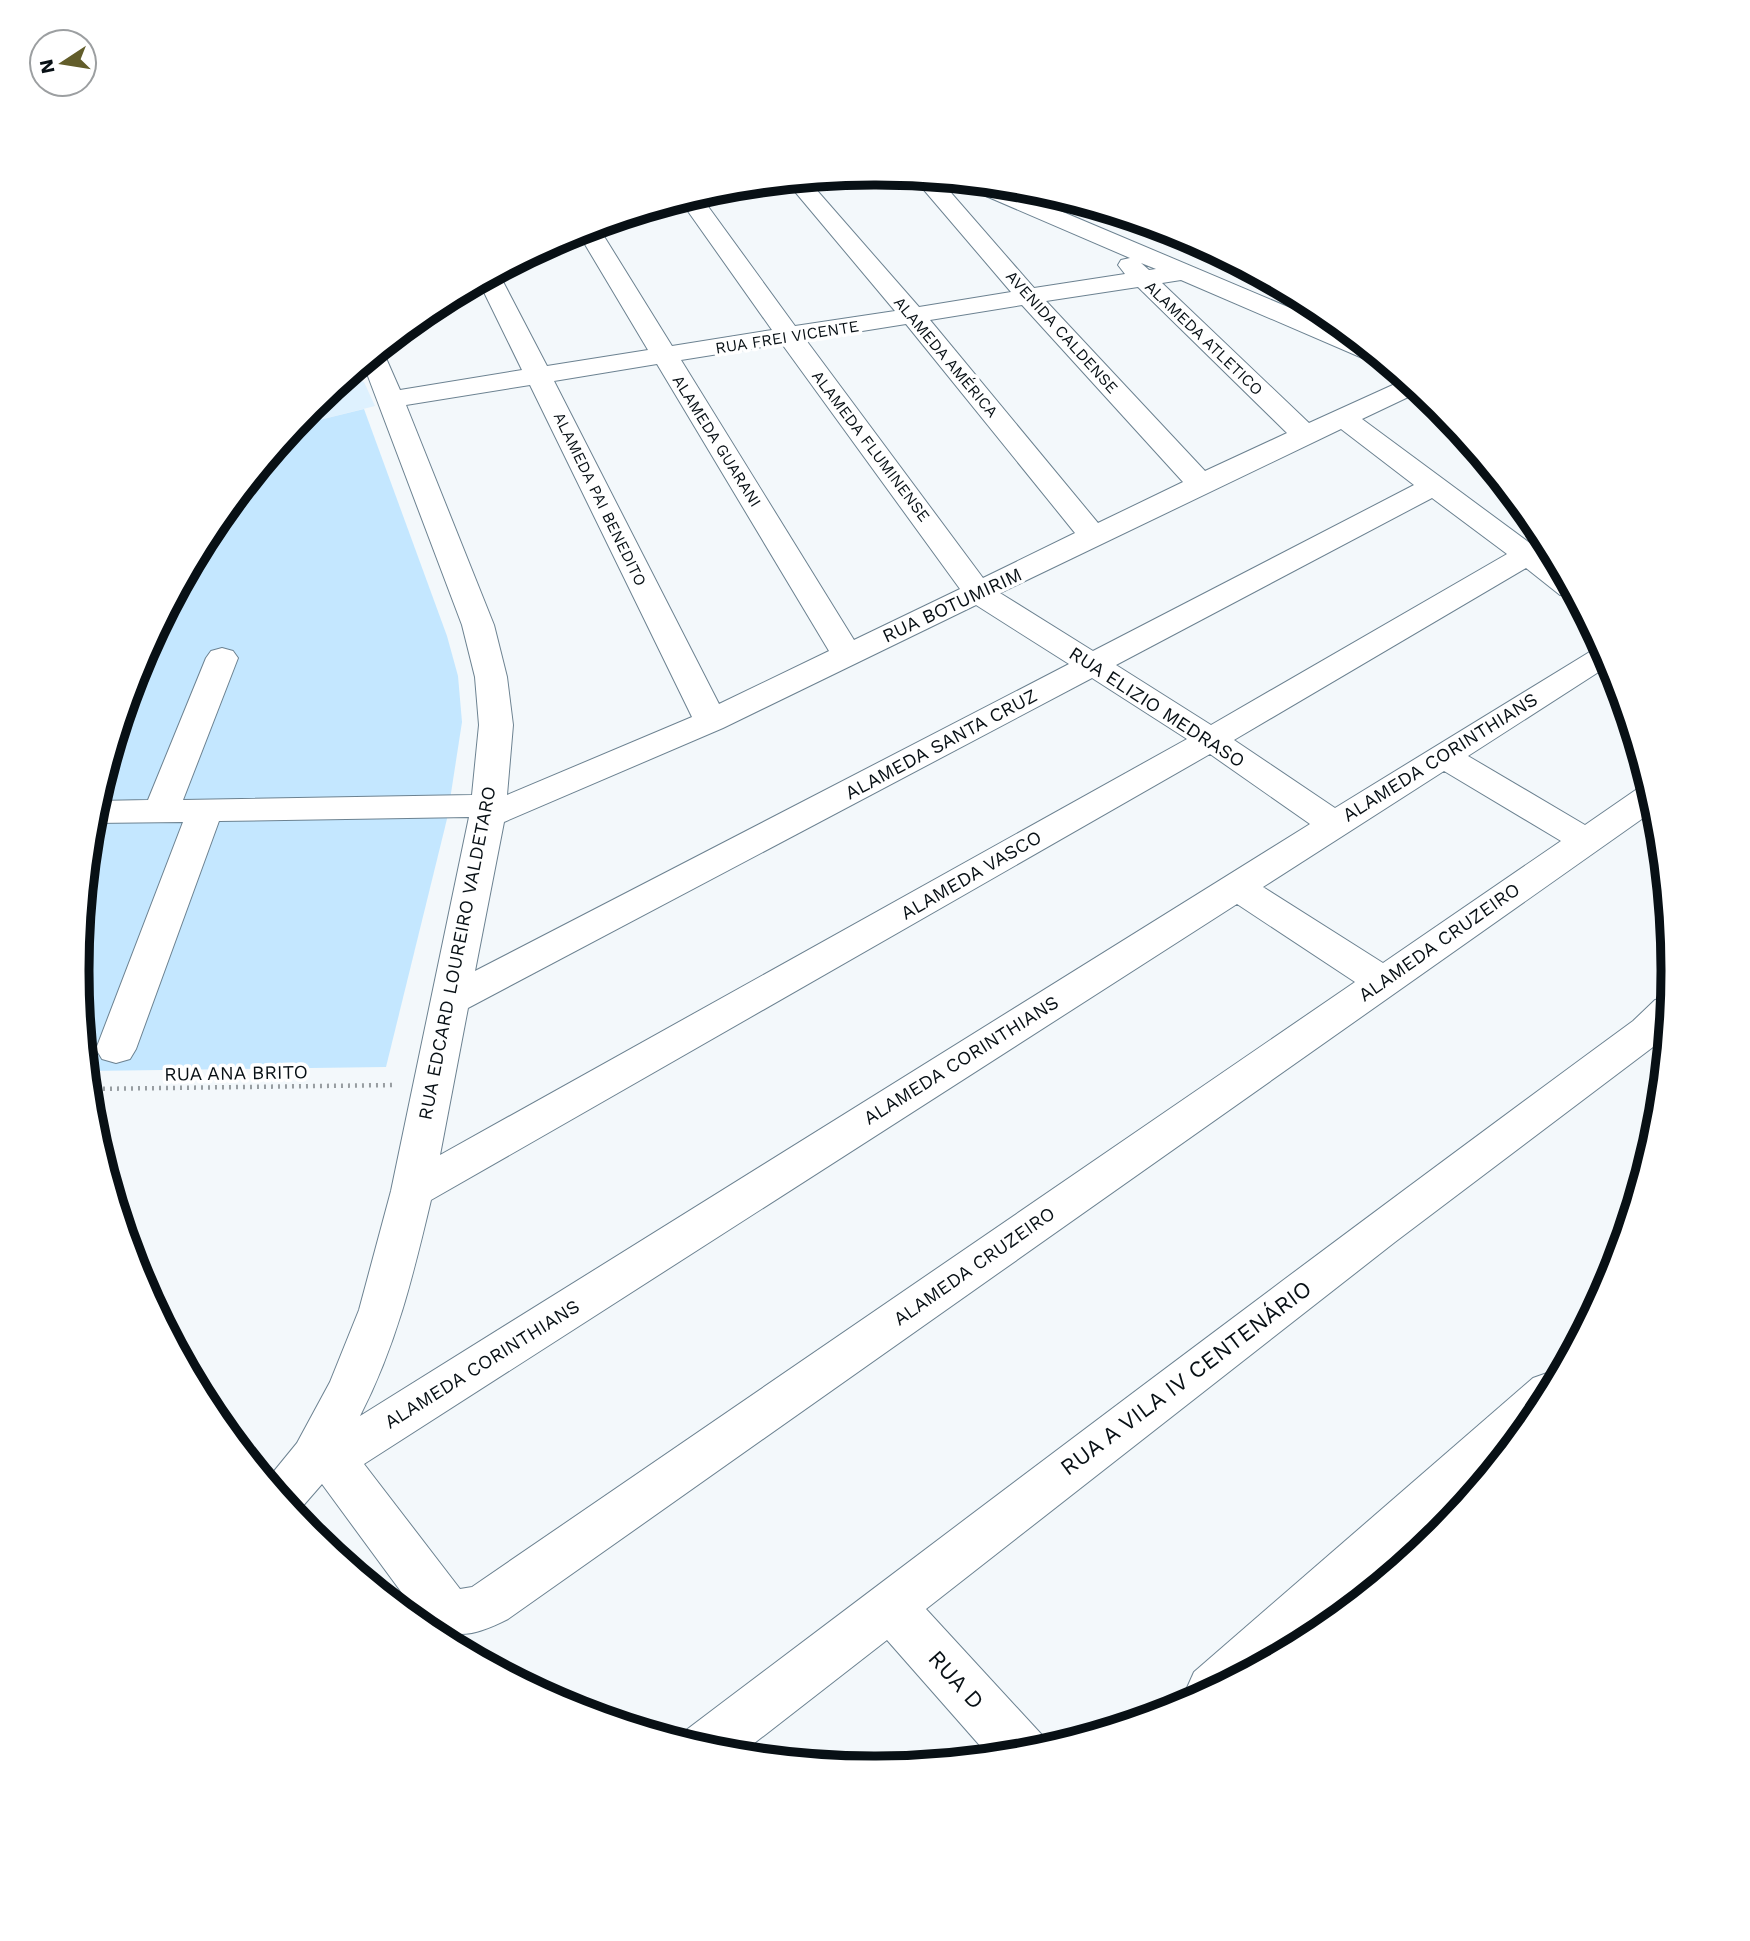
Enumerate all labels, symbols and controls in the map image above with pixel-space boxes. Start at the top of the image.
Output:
north arrow [28,28,98,98]
text: N [34,57,60,76]
street label: AVENIDA CALDENSE [1002,267,1122,397]
street label: ALAMEDA ATLETICO [1141,277,1267,399]
street label: ALAMEDA AMÉRICA [890,293,1002,422]
street label: RUA FREI VICENTE [714,316,860,358]
street label: ALAMEDA FLUMINENSE [808,367,934,525]
street label: ALAMEDA GUARANI [669,372,765,510]
street label: ALAMEDA PAI BENEDITO [550,409,650,589]
street label: RUA BOTUMIRIM [879,563,1025,647]
street label: RUA ELIZIO MEDRASO [1065,642,1249,772]
street label: ALAMEDA SANTA CRUZ [841,684,1041,804]
street label: ALAMEDA CORINTHIANS [1338,687,1542,827]
street label: RUA EDCARD LOUREIRO VALDETARO [413,784,501,1122]
street label: ALAMEDA VASCO [897,825,1045,925]
street label: ALAMEDA CRUZEIRO [1354,878,1524,1006]
street label: ALAMEDA CORINTHIANS [859,990,1063,1130]
street label: RUA ANA BRITO [164,1060,308,1086]
street label: ALAMEDA CRUZEIRO [889,1202,1059,1330]
street label: RUA A VILA IV CENTENÁRIO [1055,1275,1317,1481]
street label: ALAMEDA CORINTHIANS [380,1294,584,1434]
street label: RUA D [923,1645,989,1715]

